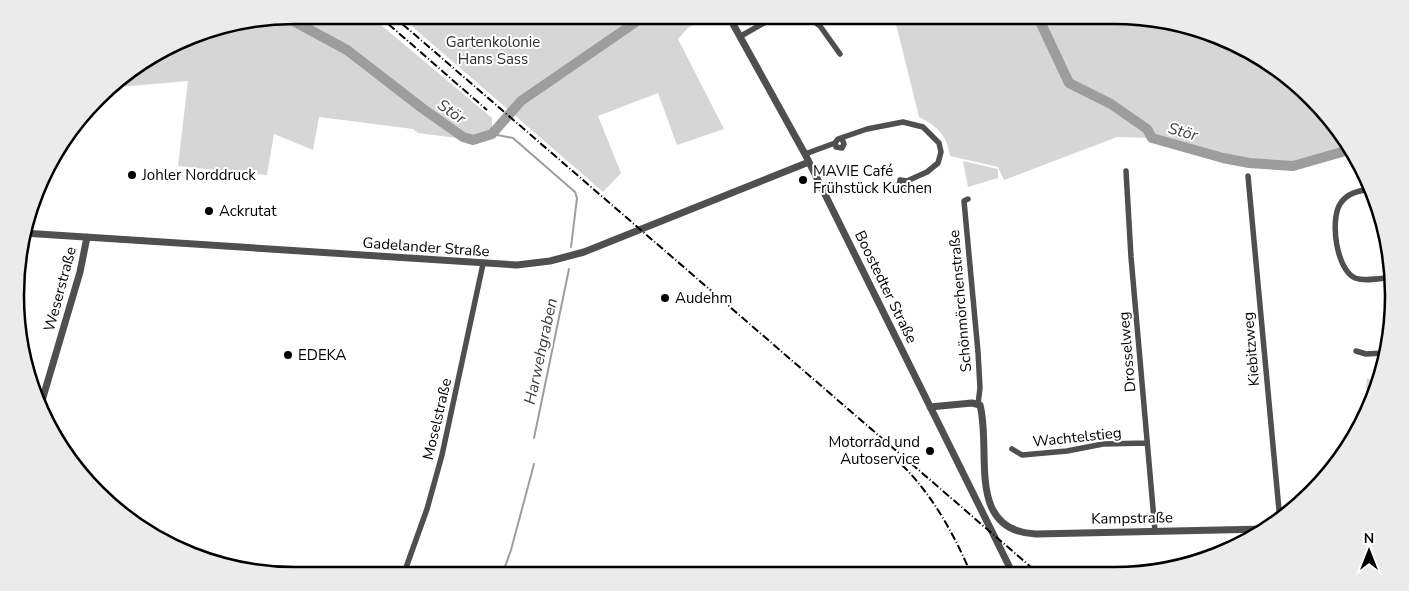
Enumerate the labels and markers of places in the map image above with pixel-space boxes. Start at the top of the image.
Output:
place label: MAVIE Café Frühstück Kuchen [813,161,932,198]
place label: Johler Norddruck [141,165,256,185]
marker: Johler Norddruck [126,169,138,181]
marker: MAVIE Café Frühstück Kuchen [797,174,809,186]
place label: Ackrutat [219,201,277,221]
marker: Ackrutat [203,205,215,217]
place label: Audehm [675,288,732,308]
marker: Audehm [659,292,671,304]
place label: EDEKA [298,345,347,365]
marker: EDEKA [282,349,294,361]
place label: Motorrad und Autoservice [828,432,920,469]
marker: Motorrad und Autoservice [924,445,936,457]

